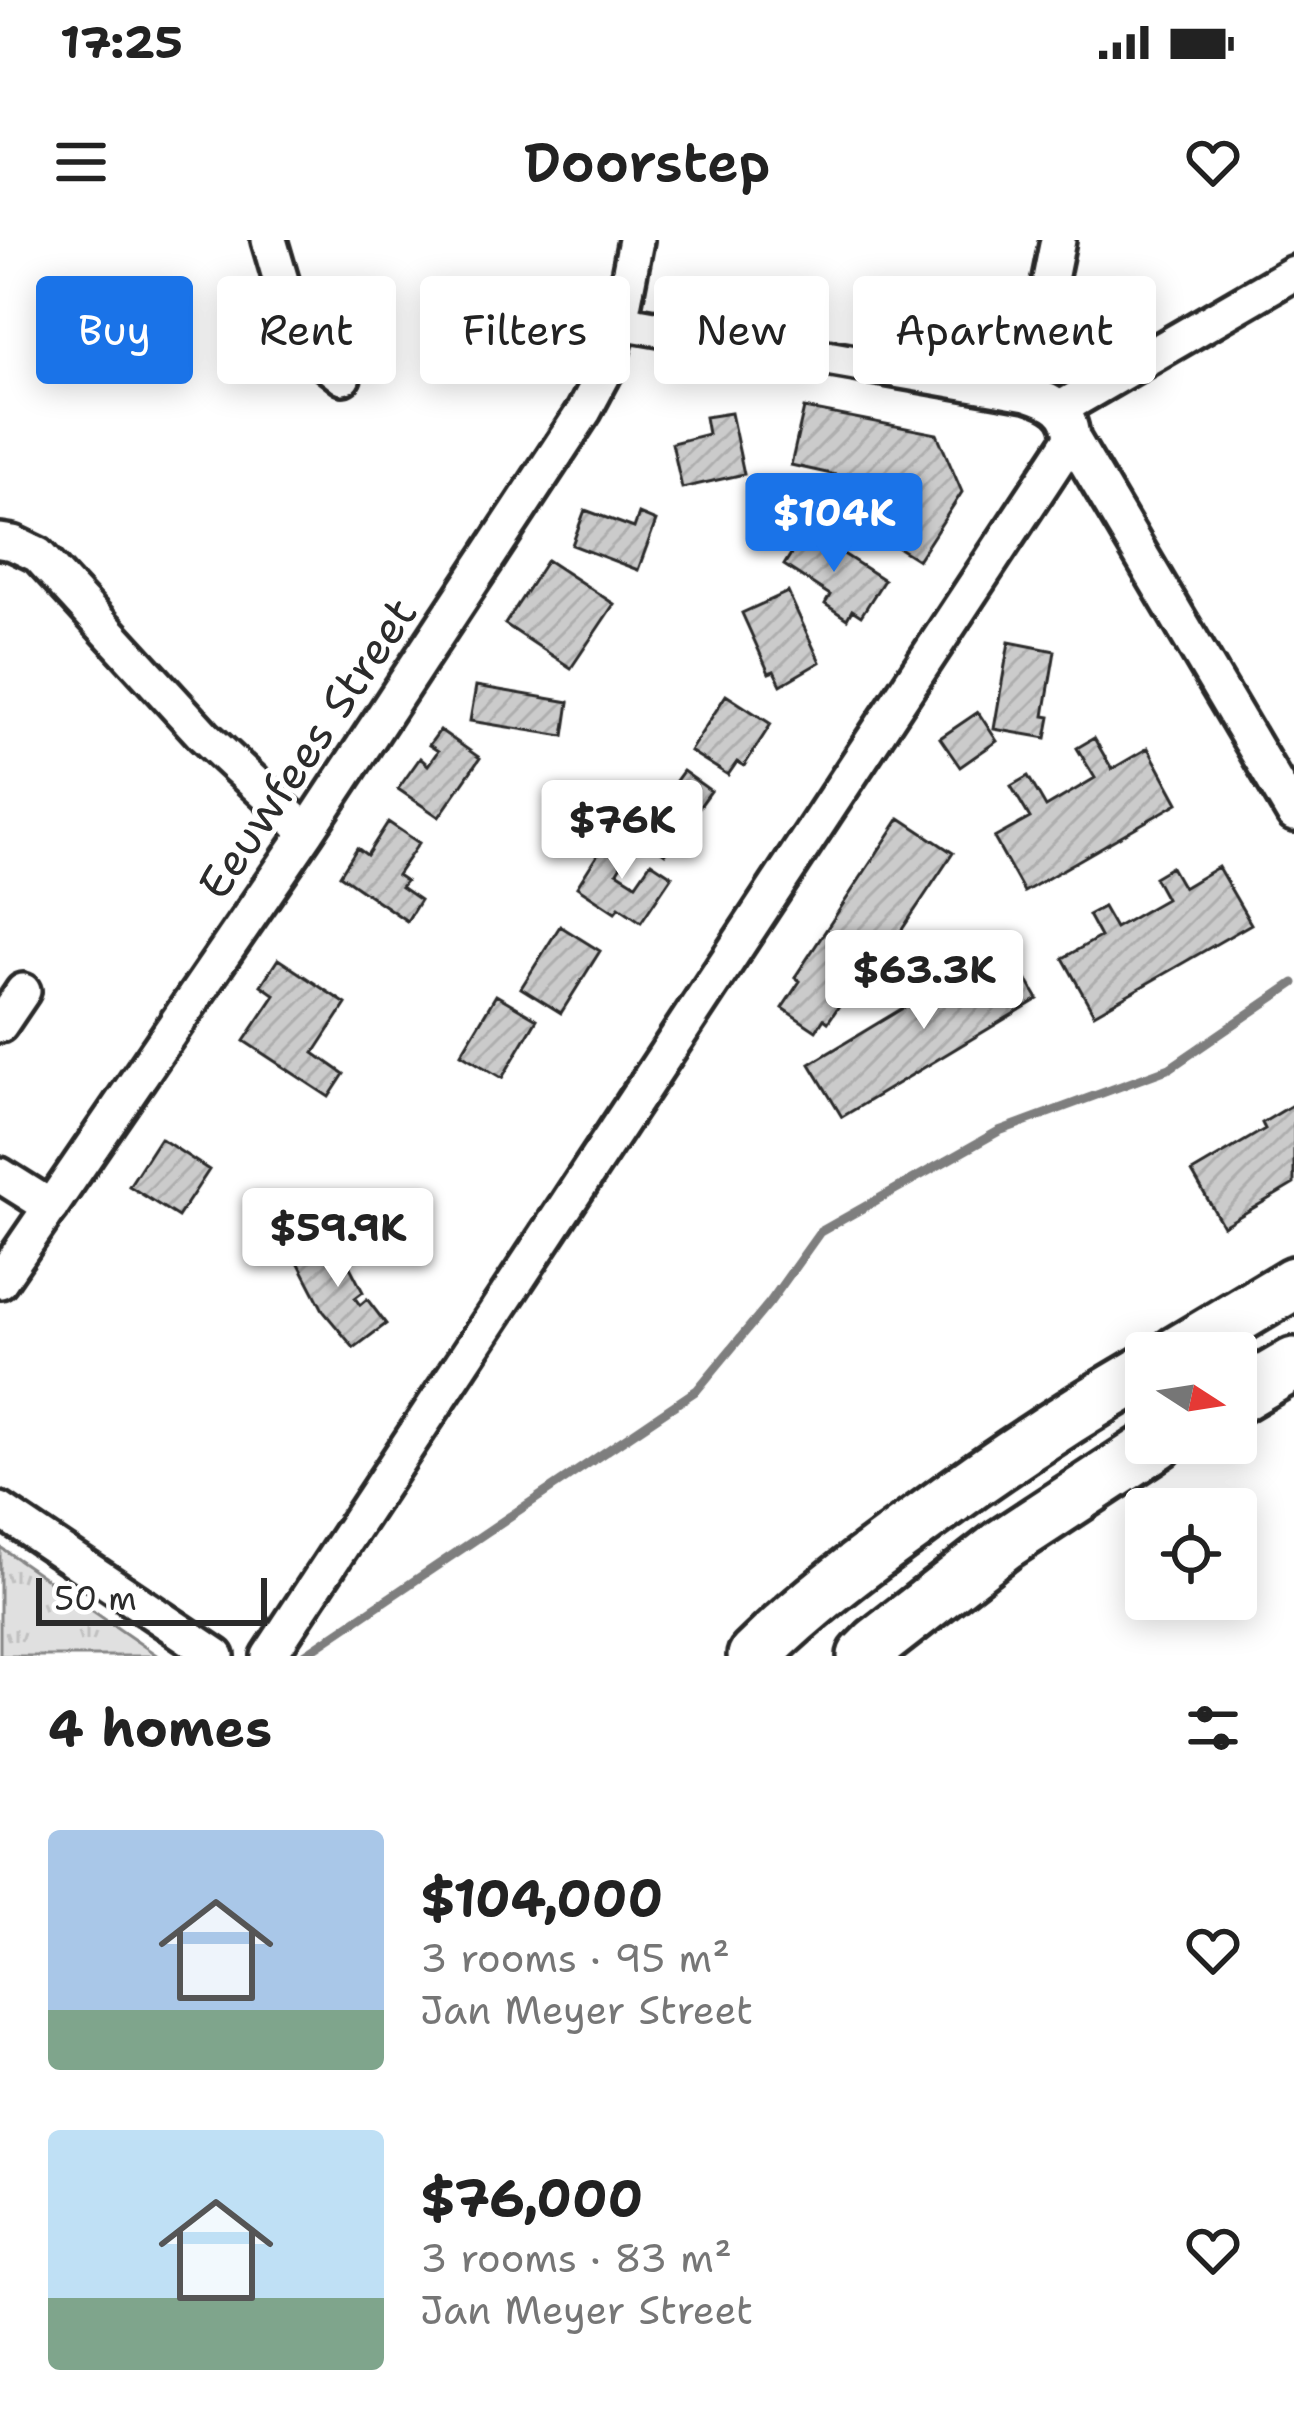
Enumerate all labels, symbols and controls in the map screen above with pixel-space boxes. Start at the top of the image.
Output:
text: 17:25 [60,12,183,72]
text: Doorstep [524,126,770,198]
icon: menu [48,129,114,195]
icon: heart [1180,129,1246,195]
chip: Buy [36,276,193,384]
chip: Rent [217,276,396,384]
chip: Filters [420,276,630,384]
chip: New [654,276,829,384]
chip: Apartment [853,276,1156,384]
pin: $104K [750,473,918,575]
text: $104K [772,486,896,538]
street label: Eeuwfees Street [184,585,430,911]
pin: $76K [551,780,693,882]
text: $76K [569,793,675,845]
pin: $63.3K [826,930,1022,1032]
text: $63.3K [852,943,996,995]
pin: $59.9K [240,1188,436,1290]
text: $59.9K [269,1201,407,1253]
north arrow [1125,1332,1257,1464]
map controls [1125,1332,1257,1620]
button: locate [1125,1488,1257,1620]
scale bar [36,1572,267,1625]
text: 50 m [54,1576,137,1621]
text: 4 homes [48,1694,272,1762]
icon: filters [1180,1695,1246,1761]
text: $104,000 [420,1864,663,1932]
icon: home [144,1878,288,2022]
icon: heart [1180,1917,1246,1983]
text: 3 rooms · 95 m² [420,1932,730,1984]
text: Jan Meyer Street [420,1984,753,2036]
text: $76,000 [420,2164,643,2232]
icon: home [144,2178,288,2322]
icon: heart [1180,2217,1246,2283]
text: 3 rooms · 83 m² [420,2232,732,2284]
text: Jan Meyer Street [420,2284,753,2336]

